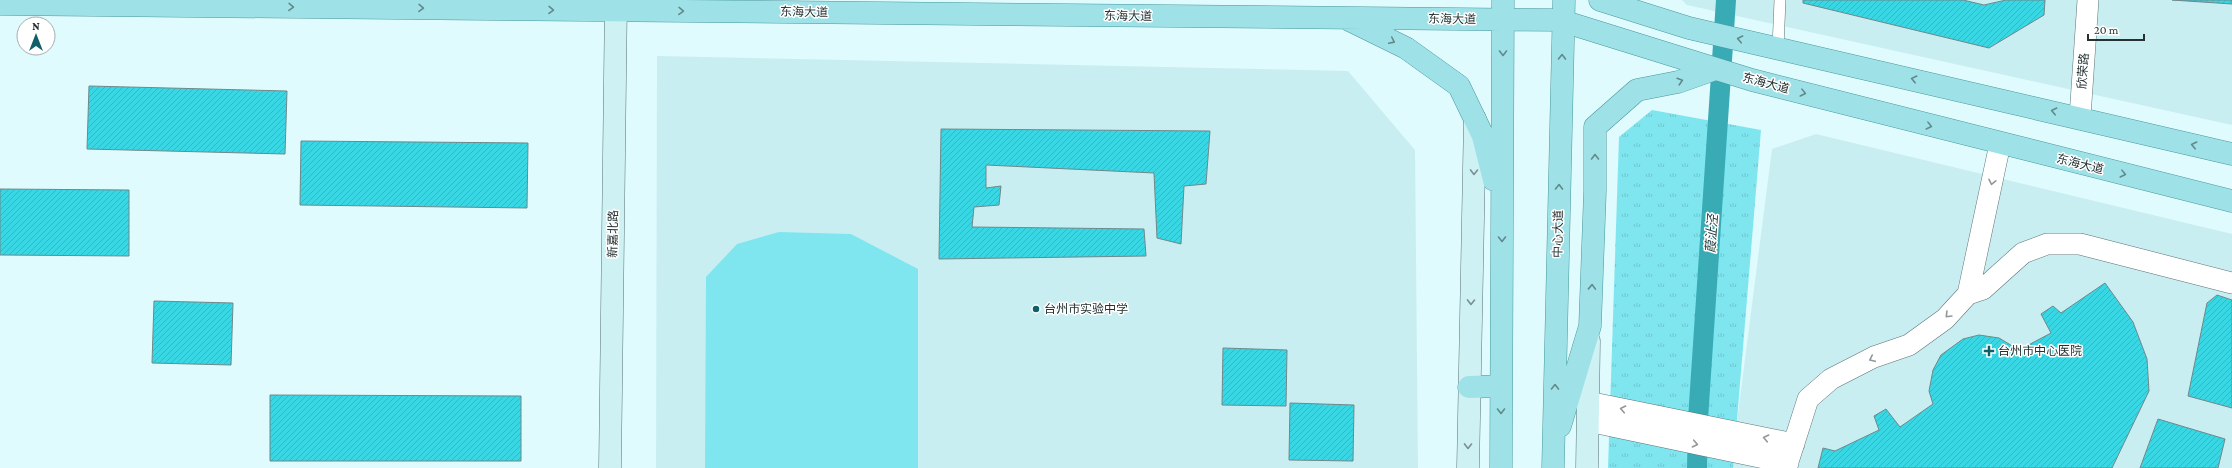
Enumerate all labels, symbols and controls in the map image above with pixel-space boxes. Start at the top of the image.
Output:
one-way arrow [288,3,294,11]
one-way arrow [418,4,424,13]
street label: 东海大道 [780,5,828,19]
one-way arrow [548,6,554,14]
one-way arrow [678,7,684,15]
street label: 东海大道 [1104,9,1152,23]
street label: 东海大道 [1428,12,1476,26]
north arrow [16,16,56,56]
scale bar [2088,16,2144,42]
text: N [32,20,40,32]
text: 20 m [2094,23,2119,37]
one-way arrow [1388,36,1395,44]
one-way arrow [1736,36,1743,44]
one-way arrow [1499,50,1507,56]
street label: 欣荣路 [2075,53,2091,89]
one-way arrow [1558,54,1566,60]
street label: 东海大道 [1741,70,1791,96]
one-way arrow [1910,76,1917,84]
one-way arrow [1677,77,1684,86]
one-way arrow [1799,88,1806,97]
one-way arrow [2051,108,2057,116]
one-way arrow [1926,121,1932,129]
one-way arrow [2191,141,2197,149]
street label: 东海大道 [2055,151,2105,177]
one-way arrow [1591,154,1599,160]
one-way arrow [1470,169,1478,175]
one-way arrow [2120,170,2126,178]
one-way arrow [1989,179,1997,185]
one-way arrow [1555,184,1563,190]
street label: 新嘉北路 [606,210,620,258]
street label: 中心大道 [1551,210,1565,258]
water label: 葭沚泾 [1703,212,1720,254]
one-way arrow [1498,236,1506,242]
one-way arrow [1587,284,1596,290]
one-way arrow [1467,299,1475,305]
place label: 台州市实验中学 [1044,302,1128,316]
marker: 台州市实验中学 [1031,304,1041,314]
one-way arrow [1945,310,1953,318]
place label: 台州市中心医院 [1998,344,2082,358]
marker: 台州市中心医院 [1983,345,1995,357]
one-way arrow [1869,354,1876,362]
one-way arrow [1551,384,1559,390]
one-way arrow [1620,405,1626,414]
one-way arrow [1497,408,1505,414]
one-way arrow [1763,435,1769,443]
one-way arrow [1692,439,1699,447]
one-way arrow [1464,443,1472,449]

